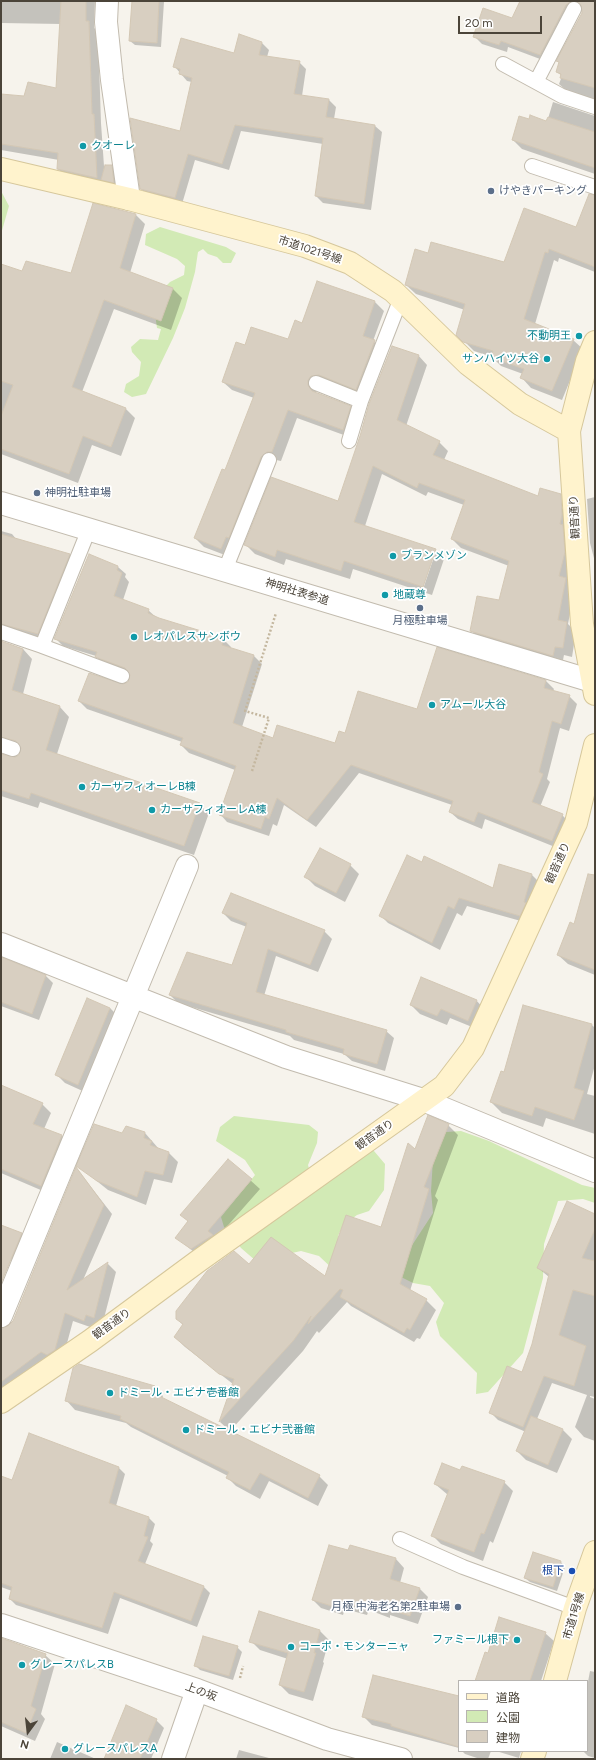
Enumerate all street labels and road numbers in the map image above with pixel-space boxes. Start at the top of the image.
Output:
street label: 市道1021号線 [276,233,344,267]
street label: 観音通り [567,495,583,539]
street label: 神明社表参道 [264,576,330,608]
street label: 観音通り [543,840,573,886]
street label: 観音通り [353,1117,397,1153]
street label: 観音通り [90,1306,134,1342]
street label: 市道1号線 [561,1591,587,1641]
street label: 上の坂 [183,1680,219,1704]

